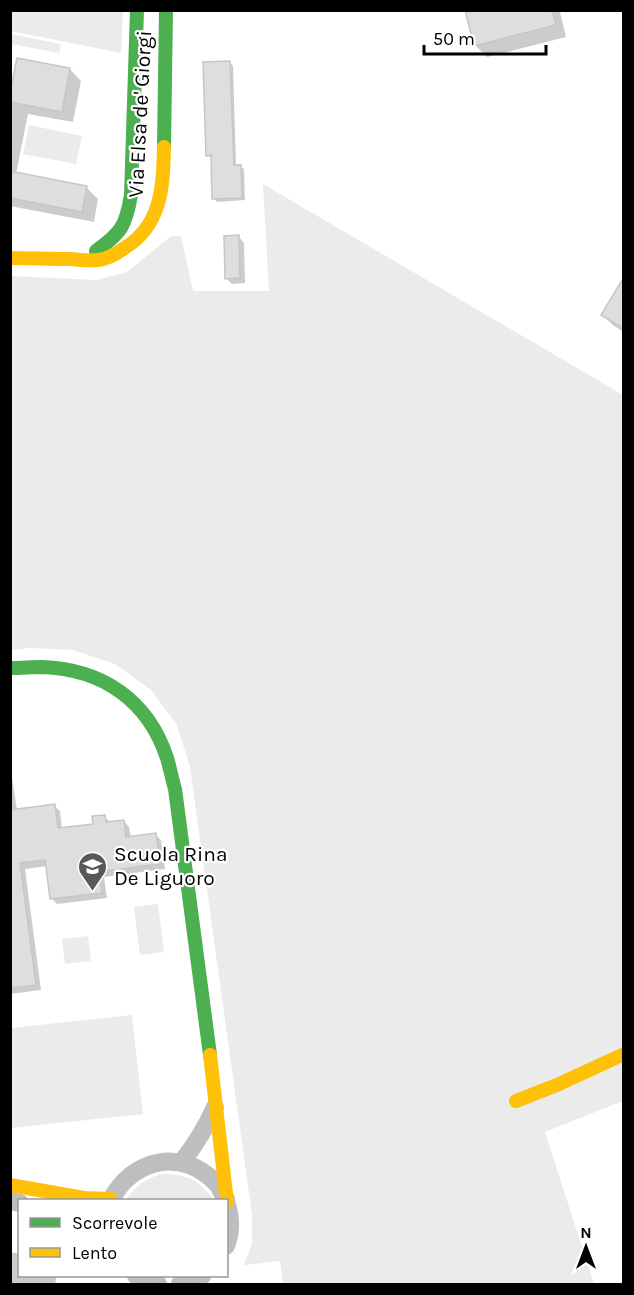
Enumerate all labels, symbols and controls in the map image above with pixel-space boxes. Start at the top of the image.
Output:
scale bar [424,18,546,56]
text: 50 m [433,28,475,50]
street label: Via Elsa de' Giorgi [124,30,156,198]
place label: Scuola Rina De Liguoro [114,842,228,890]
school or university icon: Scuola Rina De Liguoro [77,850,109,892]
legend [18,1199,228,1277]
text: Scorrevole [72,1212,157,1234]
north arrow [556,1217,616,1277]
text: N [580,1223,592,1242]
text: Lento [72,1242,117,1264]

